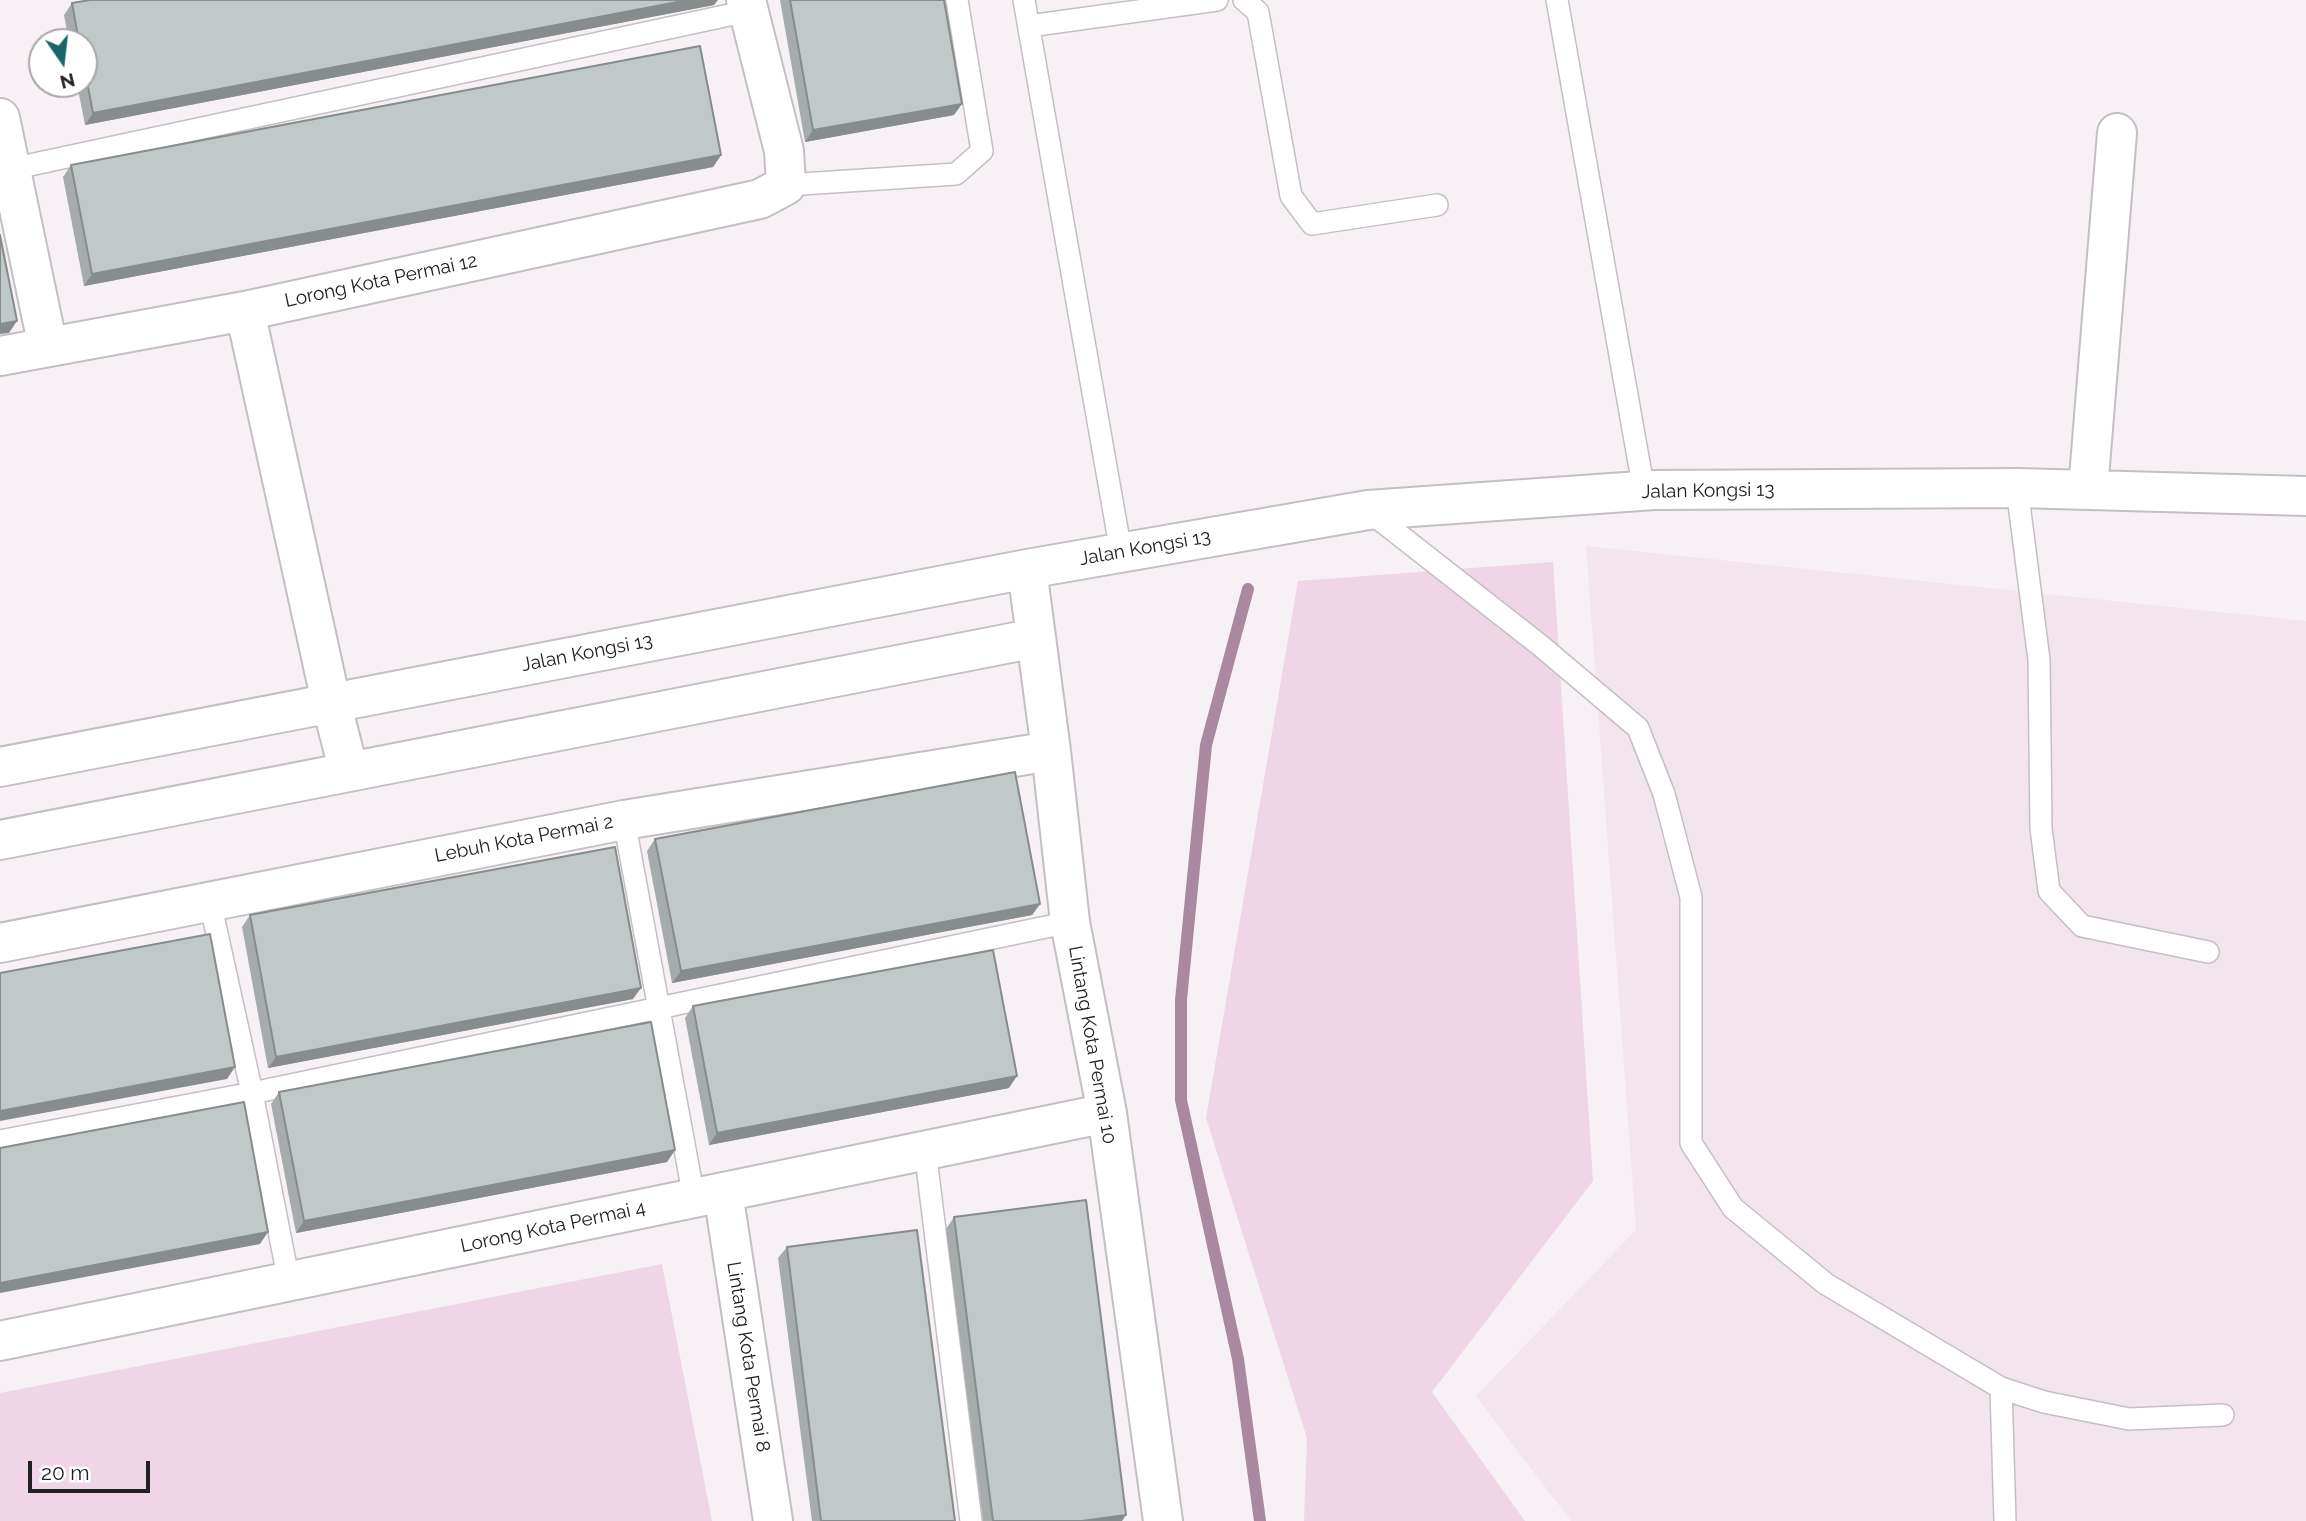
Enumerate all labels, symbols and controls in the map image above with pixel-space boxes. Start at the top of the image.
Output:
north arrow [28,28,98,98]
text: N [58,69,77,94]
street label: Lorong Kota Permai 12 [283,249,479,313]
street label: Jalan Kongsi 13 [1641,478,1775,504]
street label: Jalan Kongsi 13 [1078,525,1212,571]
street label: Jalan Kongsi 13 [520,629,654,677]
street label: Lebuh Kota Permai 2 [433,810,615,868]
street label: Lintang Kota Permai 10 [1063,944,1121,1146]
street label: Lorong Kota Permai 4 [458,1196,648,1258]
street label: Lintang Kota Permai 8 [722,1260,774,1454]
scale bar [32,1448,154,1492]
text: 20 m [41,1460,89,1485]

